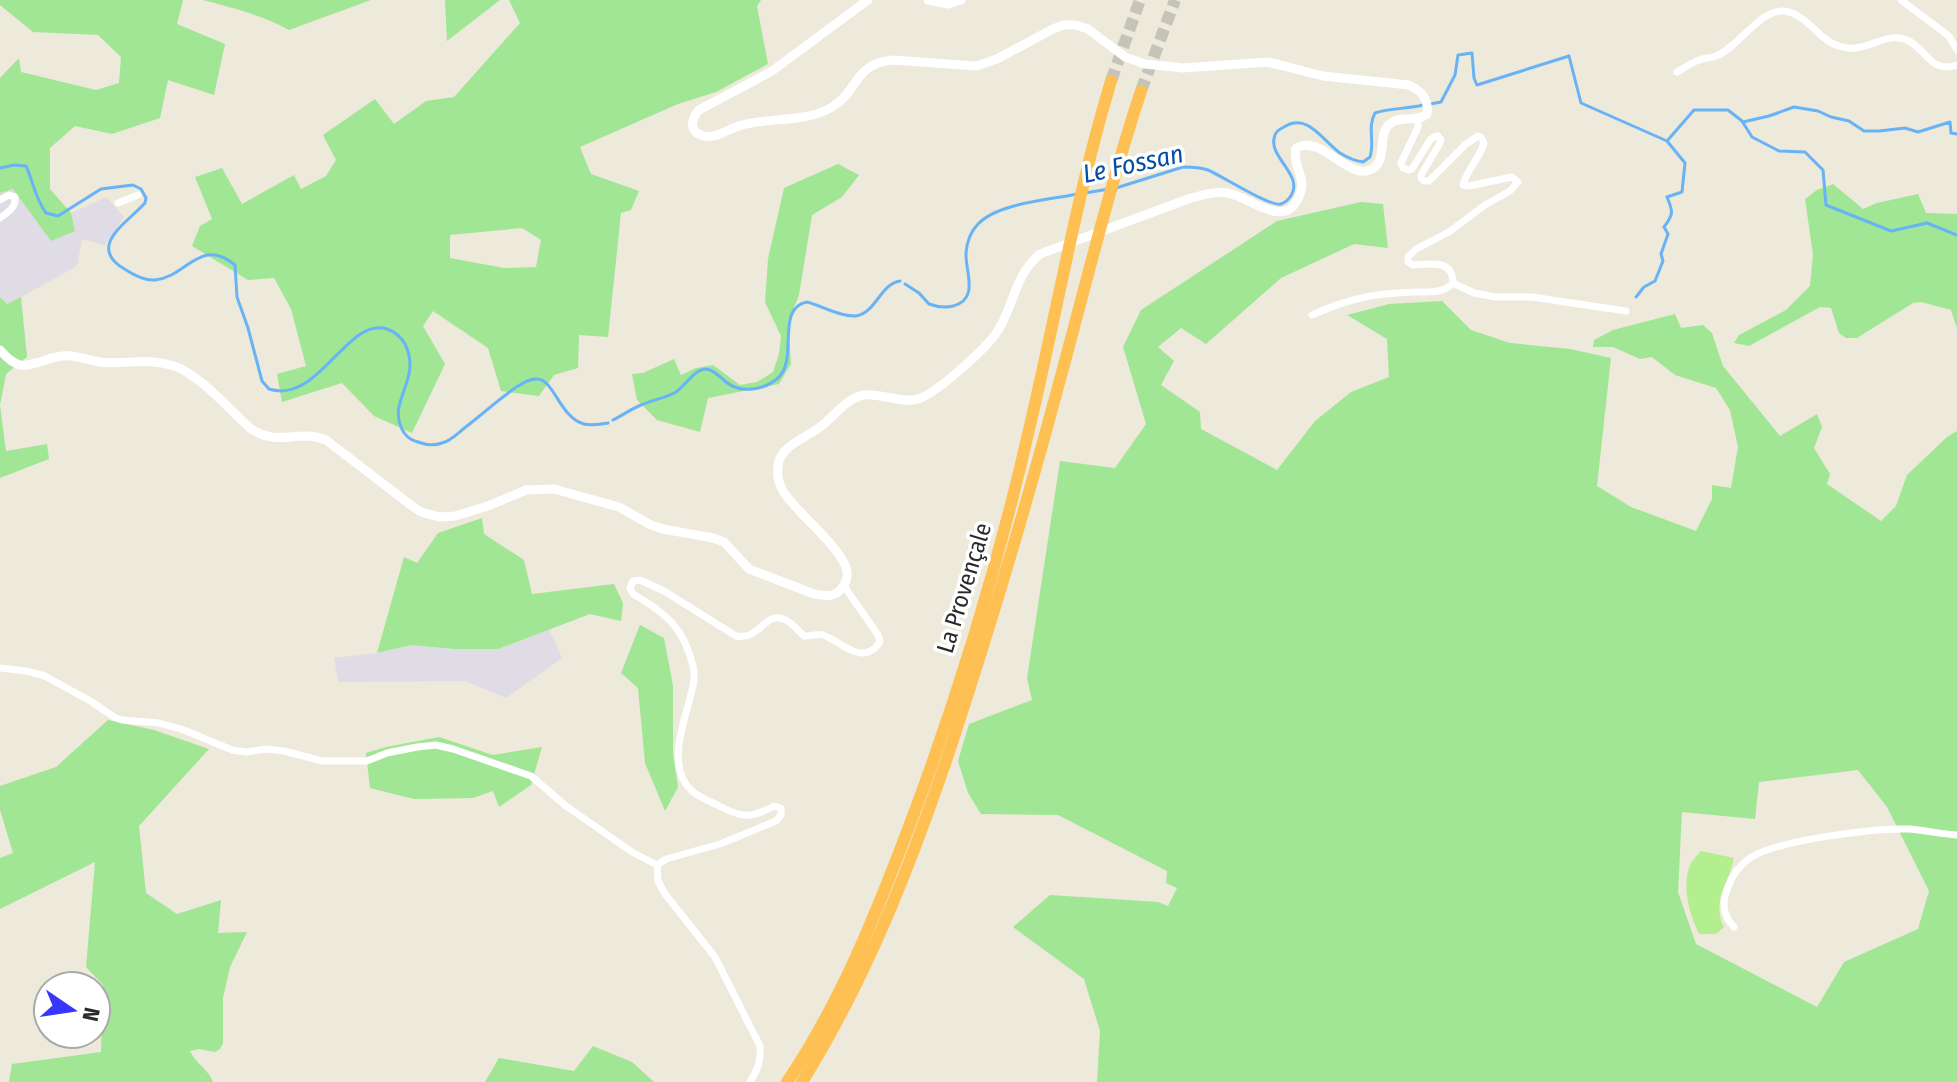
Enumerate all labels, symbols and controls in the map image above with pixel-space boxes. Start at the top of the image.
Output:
water label: Le Fossan [1080,138,1186,190]
street label: La Provençale [931,519,997,657]
north arrow [32,970,112,1050]
text: N [76,1005,106,1024]

